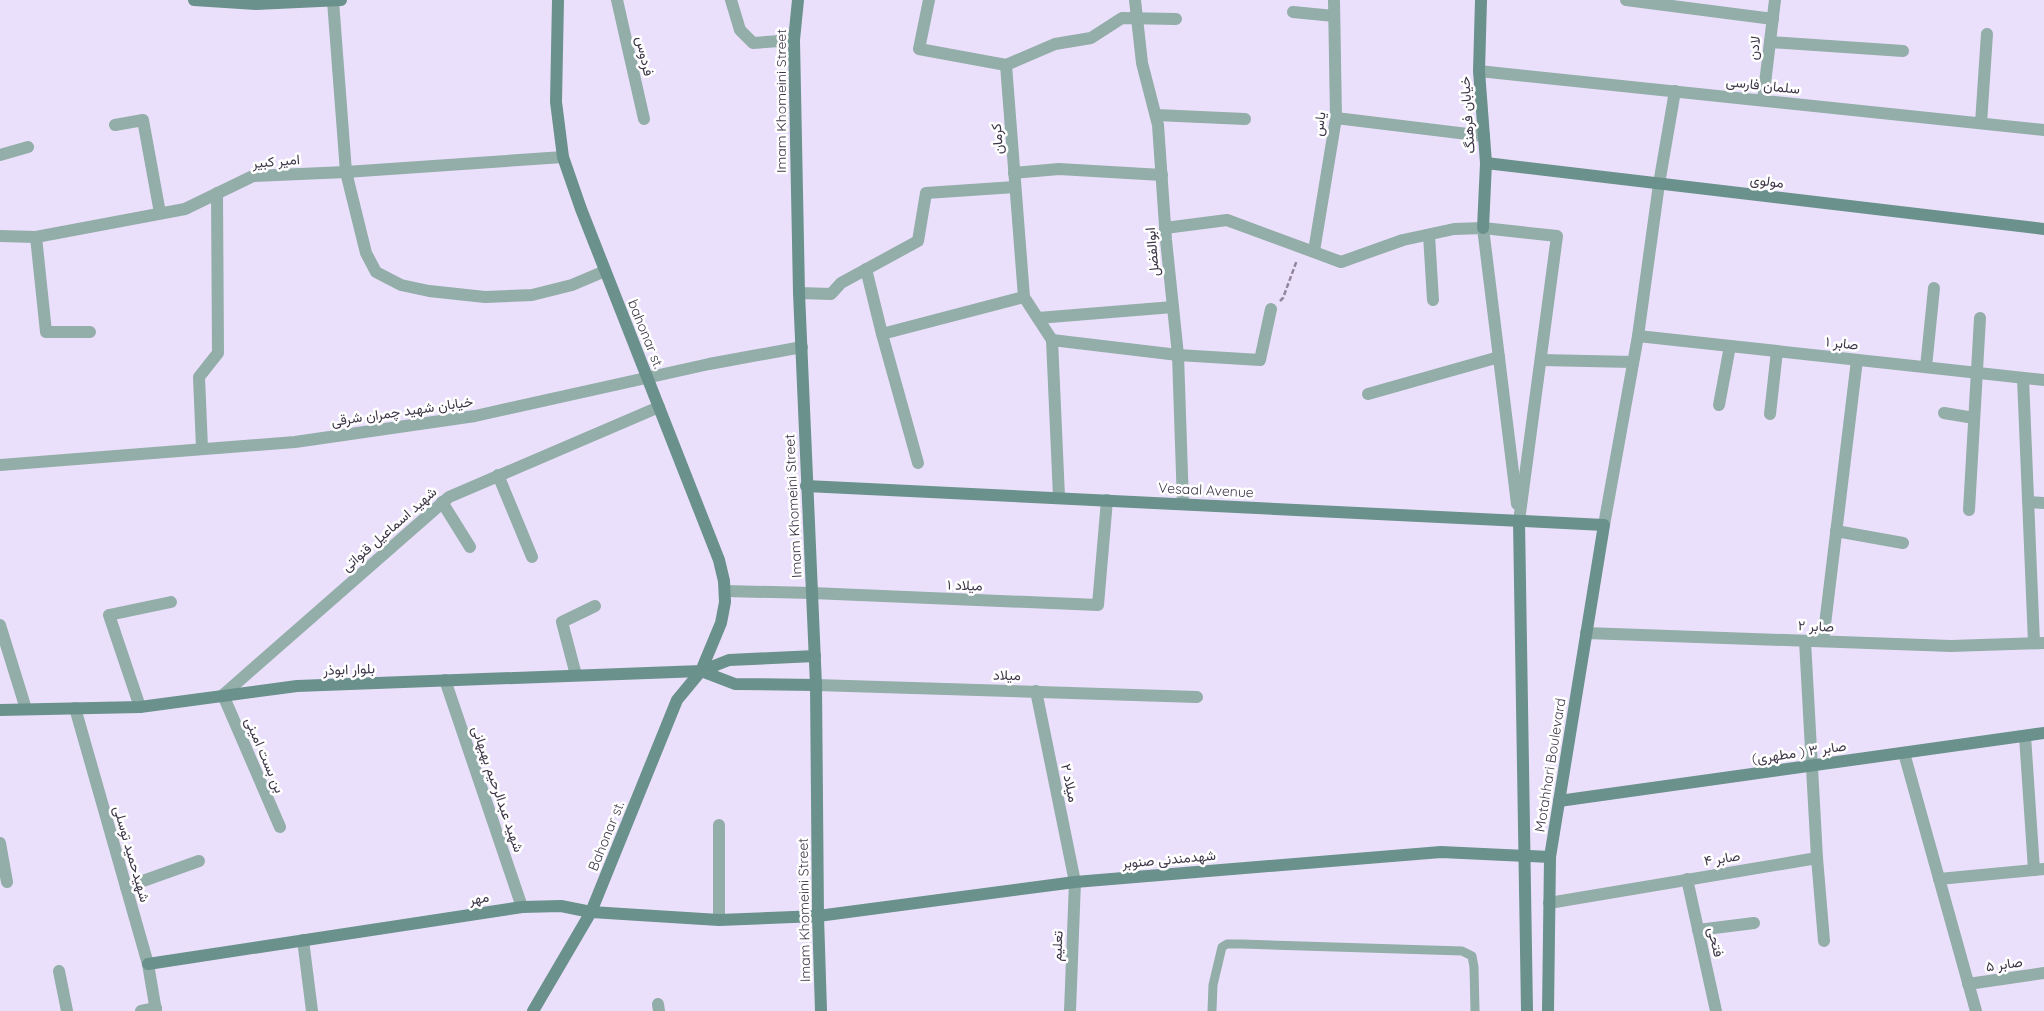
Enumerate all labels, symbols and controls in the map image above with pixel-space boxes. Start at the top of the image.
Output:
street label: Imam Khomeini Street [772,29,790,173]
street label: فردوس [632,34,658,78]
street label: لادن [1744,35,1764,61]
street label: سلمان فارسی [1725,72,1801,98]
street label: خیابان فرهنگ [1455,76,1479,154]
street label: یاس [1309,111,1329,137]
street label: کرمان [987,123,1007,155]
street label: امیر کبیر [251,150,300,172]
street label: مولوی [1749,170,1785,192]
street label: ابوالفضل [1141,227,1163,277]
street label: bahonar st. [624,297,668,371]
street label: صابر ۱ [1825,332,1860,354]
street label: خیابان شهید چمران شرقی [330,392,474,431]
street label: Imam Khomeini Street [780,433,806,578]
street label: Vesaal Avenue [1158,479,1254,501]
street label: شهید اسماعیل قنواتی [338,483,440,575]
street label: میلاد ۱ [947,575,983,595]
street label: صابر ۲ [1798,616,1835,636]
street label: بلوار ابوذر [322,659,375,679]
street label: میلاد [993,666,1021,684]
street label: Motahhari Boulevard [1530,697,1570,833]
street label: بن بست امینی [241,714,289,796]
street label: شهید عبدالرحیم بهبهانی [468,723,528,855]
street label: صابر ۳ ( مطهری) [1751,736,1848,768]
street label: میلاد ۲ [1057,762,1083,804]
street label: Bahonar st. [584,798,628,874]
street label: شهیدحمید توسلی [110,804,154,904]
street label: Imam Khomeini Street [794,838,814,982]
street label: شهدمندنی صنوبر [1120,846,1217,872]
street label: صابر ۴ [1702,846,1742,870]
street label: مهر [467,888,490,909]
street label: فتحی [1704,925,1728,959]
street label: تعلیم [1047,930,1067,962]
street label: صابر ۵ [1984,952,2024,975]

